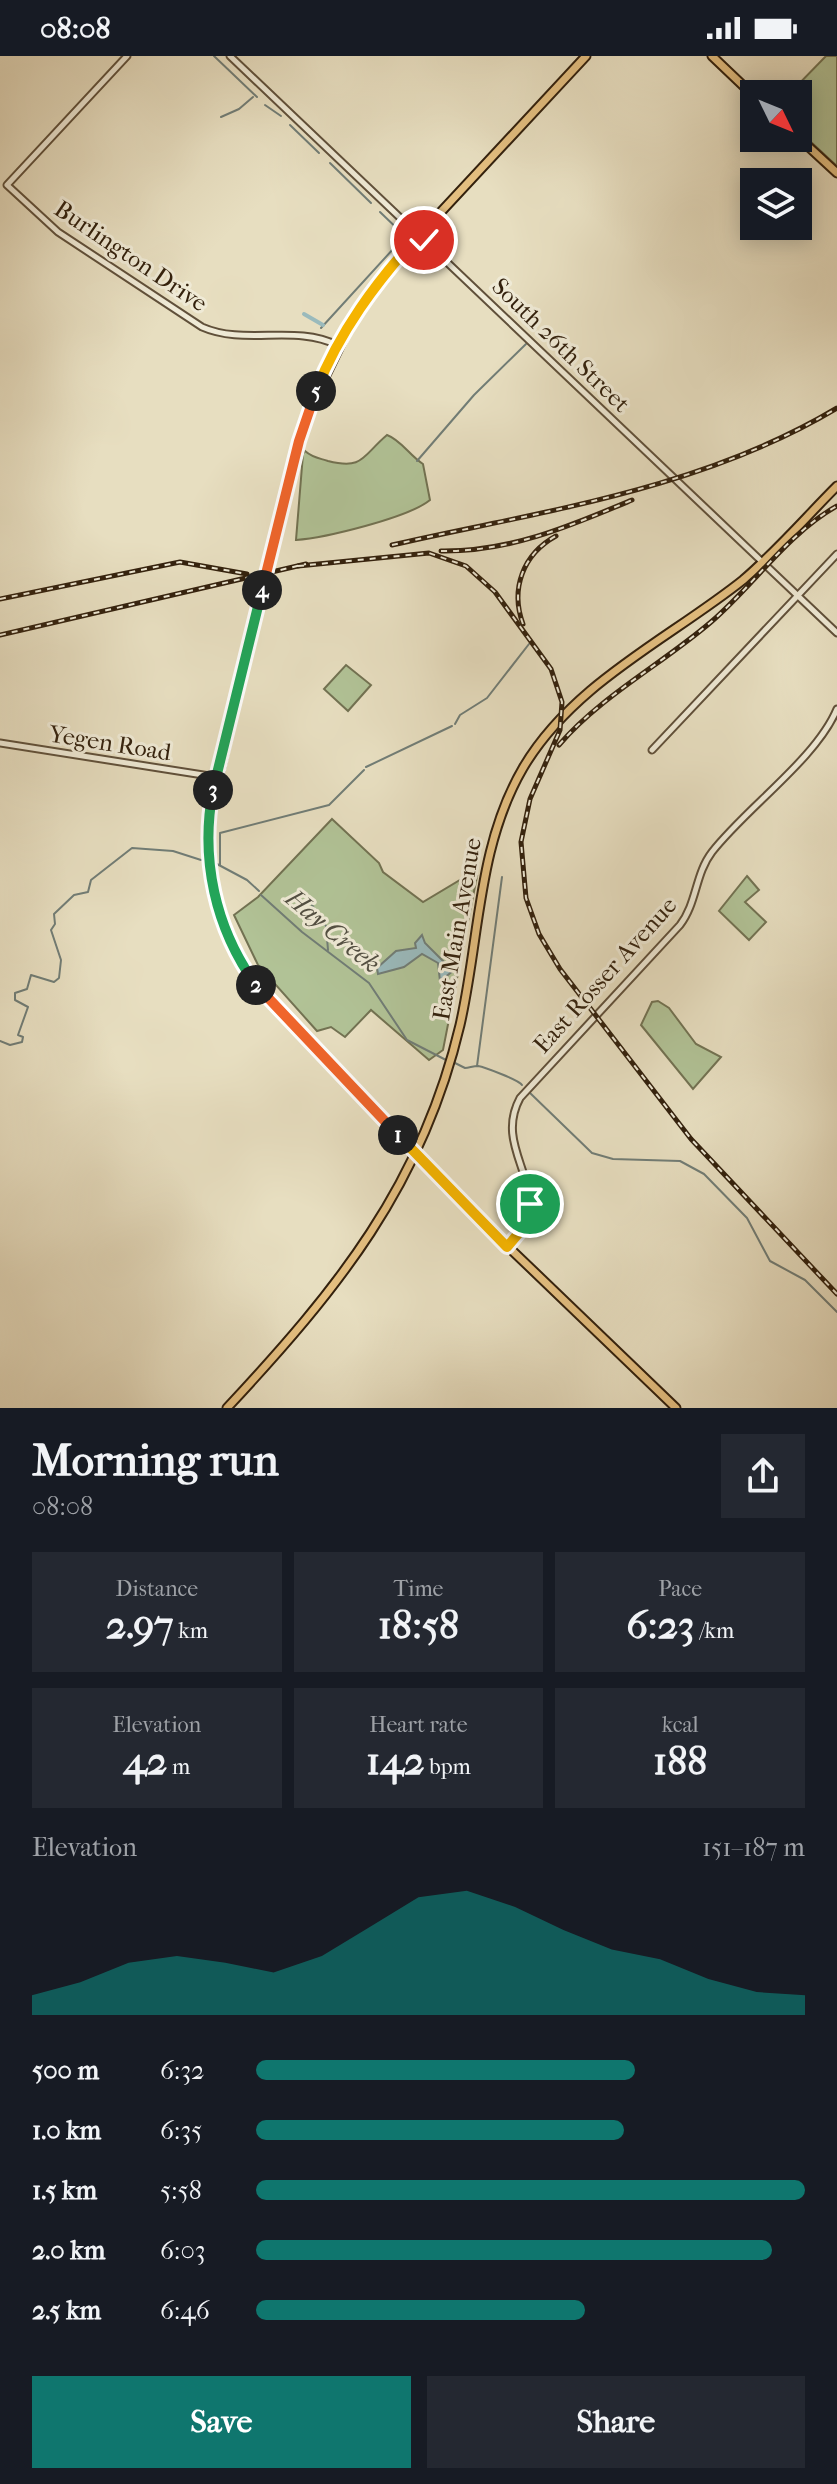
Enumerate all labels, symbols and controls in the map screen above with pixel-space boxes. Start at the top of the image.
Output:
text: 08:08 [40,11,111,46]
north arrow [740,80,812,152]
map controls [740,80,812,240]
button: layers [740,168,812,240]
street label: Burlington Drive [49,195,213,318]
pin [390,206,458,274]
icon: check [402,218,446,262]
street label: South 26th Street [486,272,636,418]
pin: 5 [296,371,336,411]
text: 5 [311,378,321,404]
pin: 4 [242,570,282,610]
text: 4 [256,577,269,603]
street label: Yegen Road [46,719,174,767]
pin: 3 [193,770,233,810]
text: 3 [208,777,218,803]
street label: East Main Avenue [427,835,487,1023]
water label: Hay Creek [279,882,387,979]
street label: East Rosser Avenue [528,891,682,1059]
pin: 2 [236,965,276,1005]
text: 2 [250,972,262,998]
pin: 1 [378,1115,418,1155]
text: 1 [394,1122,402,1148]
pin [496,1170,564,1238]
icon: arrive [508,1182,552,1226]
button: share [721,1434,805,1518]
text: Morning run [32,1435,279,1486]
text: 08:08 [32,1491,93,1522]
text: Distance [115,1576,198,1602]
text: Time [393,1576,443,1602]
text: Pace [658,1576,702,1602]
text: 2.97 [106,1602,174,1648]
text: 18:58 [378,1602,459,1648]
text: 6:23 [626,1602,694,1648]
text: km [174,1618,208,1644]
text: /km [694,1618,734,1644]
text: Elevation [112,1712,201,1738]
text: Heart rate [369,1712,468,1738]
text: kcal [662,1712,699,1738]
text: 42 [123,1738,167,1784]
text: 142 [366,1738,425,1784]
text: 188 [653,1738,707,1784]
text: m [167,1754,190,1780]
text: bpm [425,1754,471,1780]
text: Elevation [32,1832,137,1863]
text: 151–187 m [702,1832,805,1863]
text: 500 m [32,2055,99,2086]
text: 6:32 [160,2055,204,2086]
text: 1.0 km [32,2115,101,2146]
text: 6:35 [160,2115,202,2146]
text: 1.5 km [32,2175,97,2206]
text: 5:58 [160,2175,202,2206]
text: 2.0 km [32,2235,105,2266]
text: 6:03 [160,2235,205,2266]
text: 2.5 km [32,2295,101,2326]
text: 6:46 [160,2295,210,2326]
button: Save [32,2376,411,2468]
button: Share [427,2376,805,2468]

